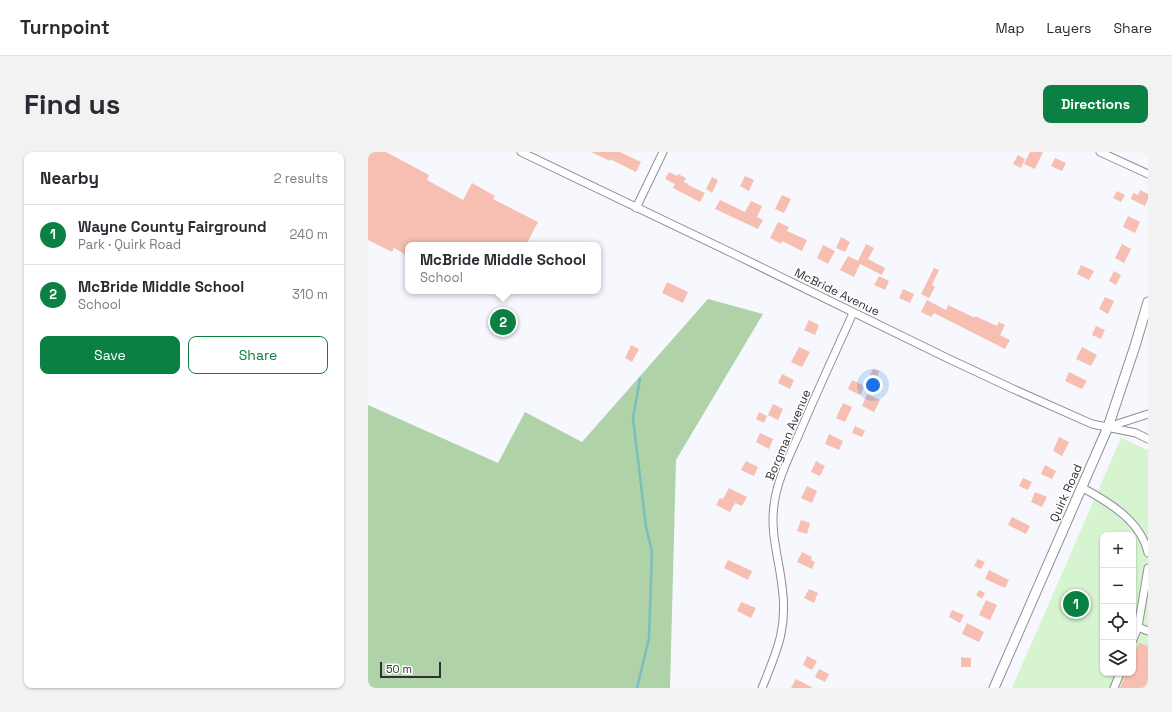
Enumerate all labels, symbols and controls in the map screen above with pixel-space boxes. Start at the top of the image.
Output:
text: Turnpoint [20,15,110,40]
text: Map [995,19,1025,37]
text: Layers [1047,19,1091,37]
text: Share [1113,19,1152,37]
button: Directions [1043,85,1148,123]
text: Find us [24,86,121,122]
text: Nearby [40,167,99,189]
text: 2 results [274,170,328,187]
text: Wayne County Fairground [78,217,266,236]
text: 1 [50,226,56,243]
text: 240 m [290,226,328,243]
text: Park · Quirk Road [78,236,181,253]
popup [405,242,601,294]
text: McBride Middle School [420,250,586,269]
street label: McBride Avenue [792,264,882,320]
text: School [420,269,463,286]
text: McBride Middle School [78,277,244,296]
text: 2 [49,286,57,303]
text: 310 m [292,286,328,303]
text: School [78,296,121,313]
pin: 2 [490,307,516,337]
button: Save [40,336,180,374]
button: Share [188,336,328,374]
your location [863,375,883,395]
street label: Borgman Avenue [762,387,814,483]
street label: Quirk Road [1046,461,1086,525]
map controls [1100,532,1136,676]
button: + [1100,532,1136,568]
button: − [1100,568,1136,604]
pin: 1 [1063,589,1089,619]
button: locate [1100,604,1136,640]
button: layers [1100,640,1136,676]
scale bar [380,660,441,679]
text: 50 m [386,662,412,676]

